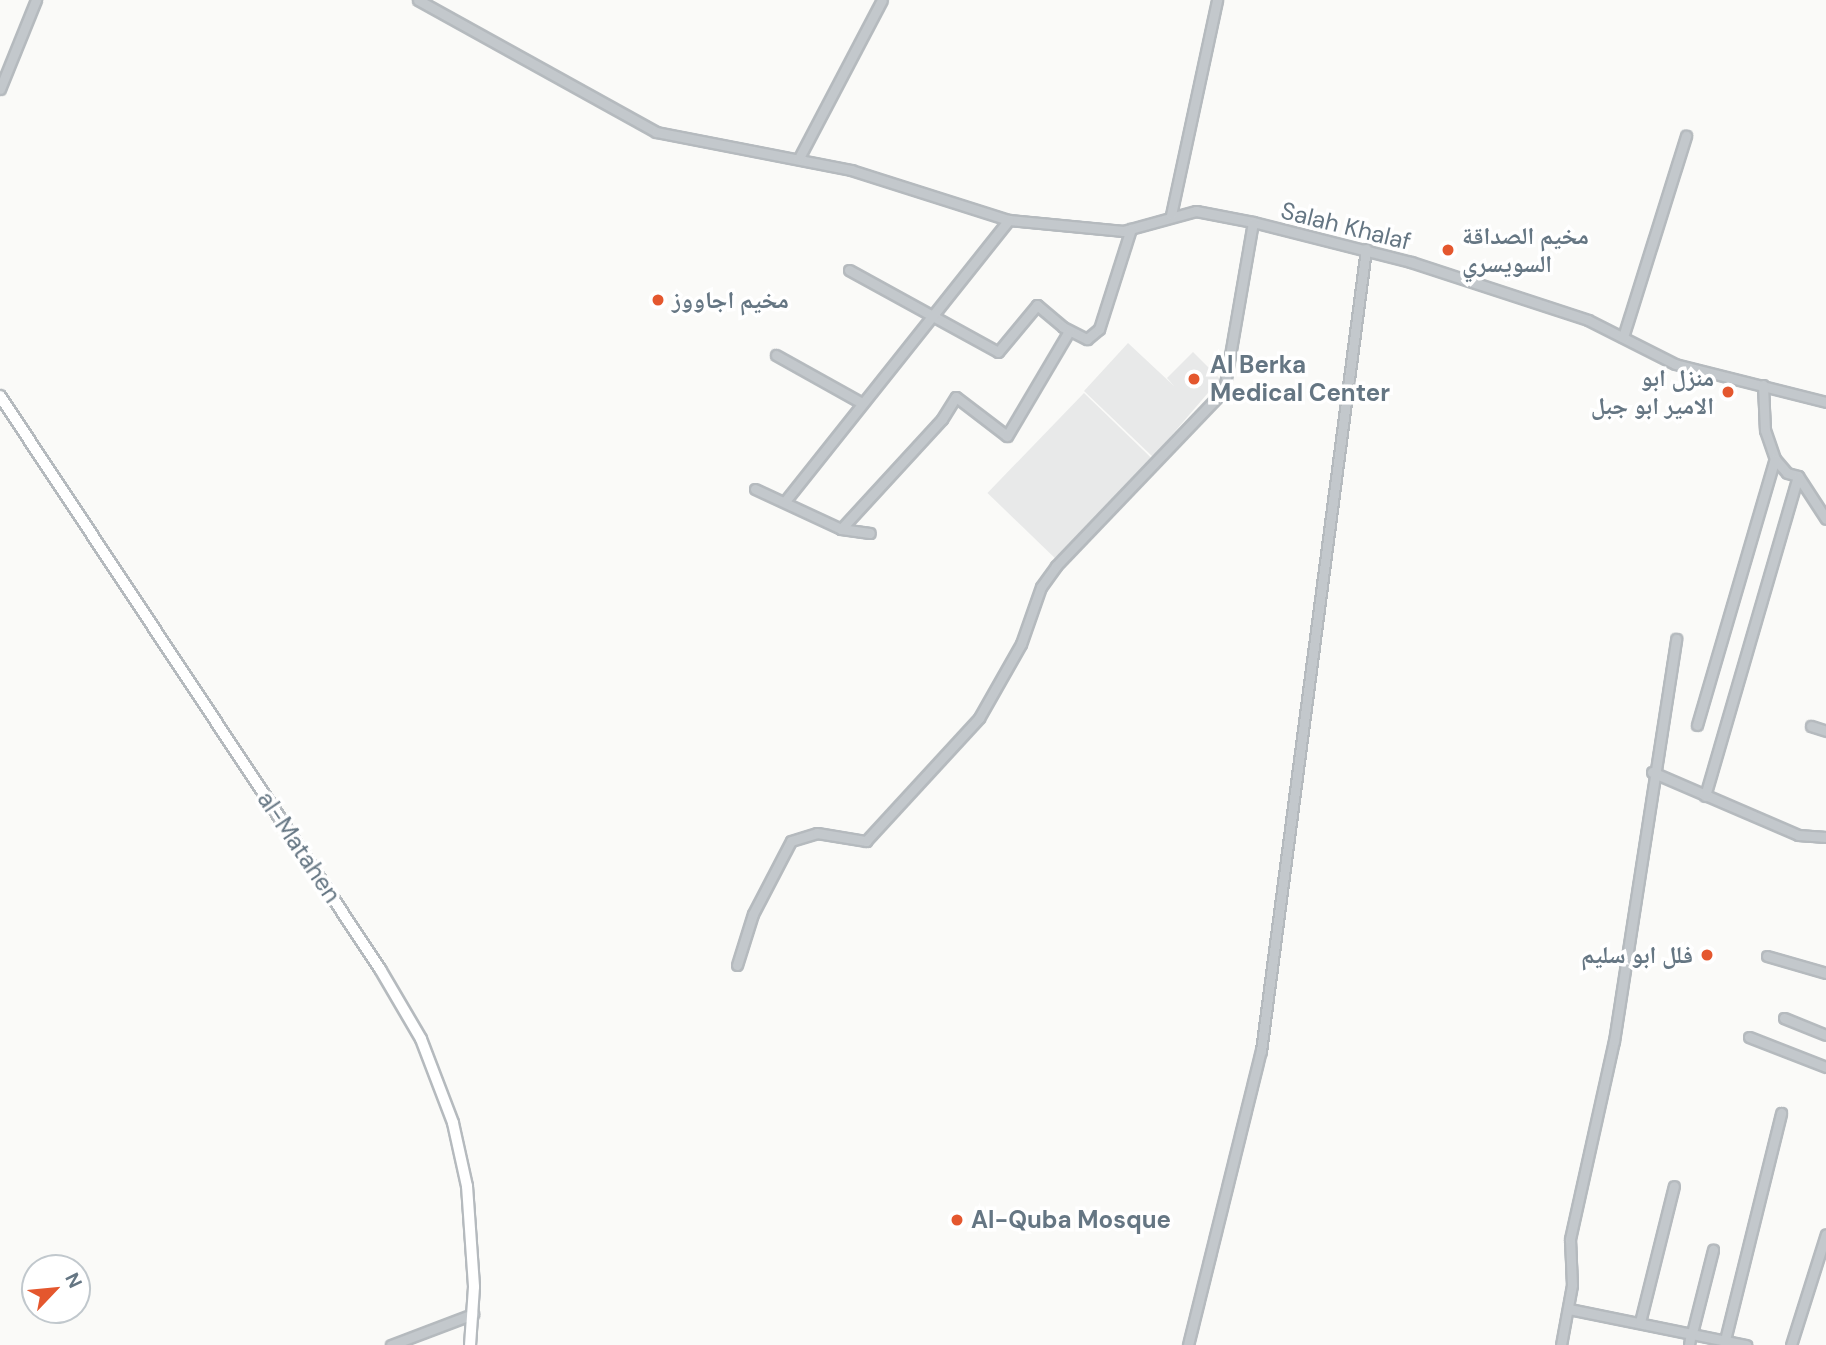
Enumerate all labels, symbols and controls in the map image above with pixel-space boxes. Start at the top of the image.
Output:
street label: Salah Khalaf [1278,196,1414,256]
place label: مخيم الصداقة السويسري [1462,222,1589,278]
marker: مخيم الصداقة السويسري [1440,242,1456,258]
place label: مخيم اجاووز [672,286,789,314]
marker: مخيم اجاووز [650,292,666,308]
place label: Al Berka Medical Center [1210,351,1390,407]
place label: منزل ابو الامير ابو جبل [1591,364,1714,420]
marker: Al Berka Medical Center [1184,369,1204,389]
marker: منزل ابو الامير ابو جبل [1720,384,1736,400]
street label: al-Matahen [251,786,347,908]
place label: فلل ابو سليم [1581,941,1693,969]
marker: فلل ابو سليم [1699,947,1715,963]
place label: Al-Quba Mosque [971,1206,1171,1234]
marker: Al-Quba Mosque [949,1212,965,1228]
north arrow [21,1254,91,1324]
text: N [59,1269,88,1292]

